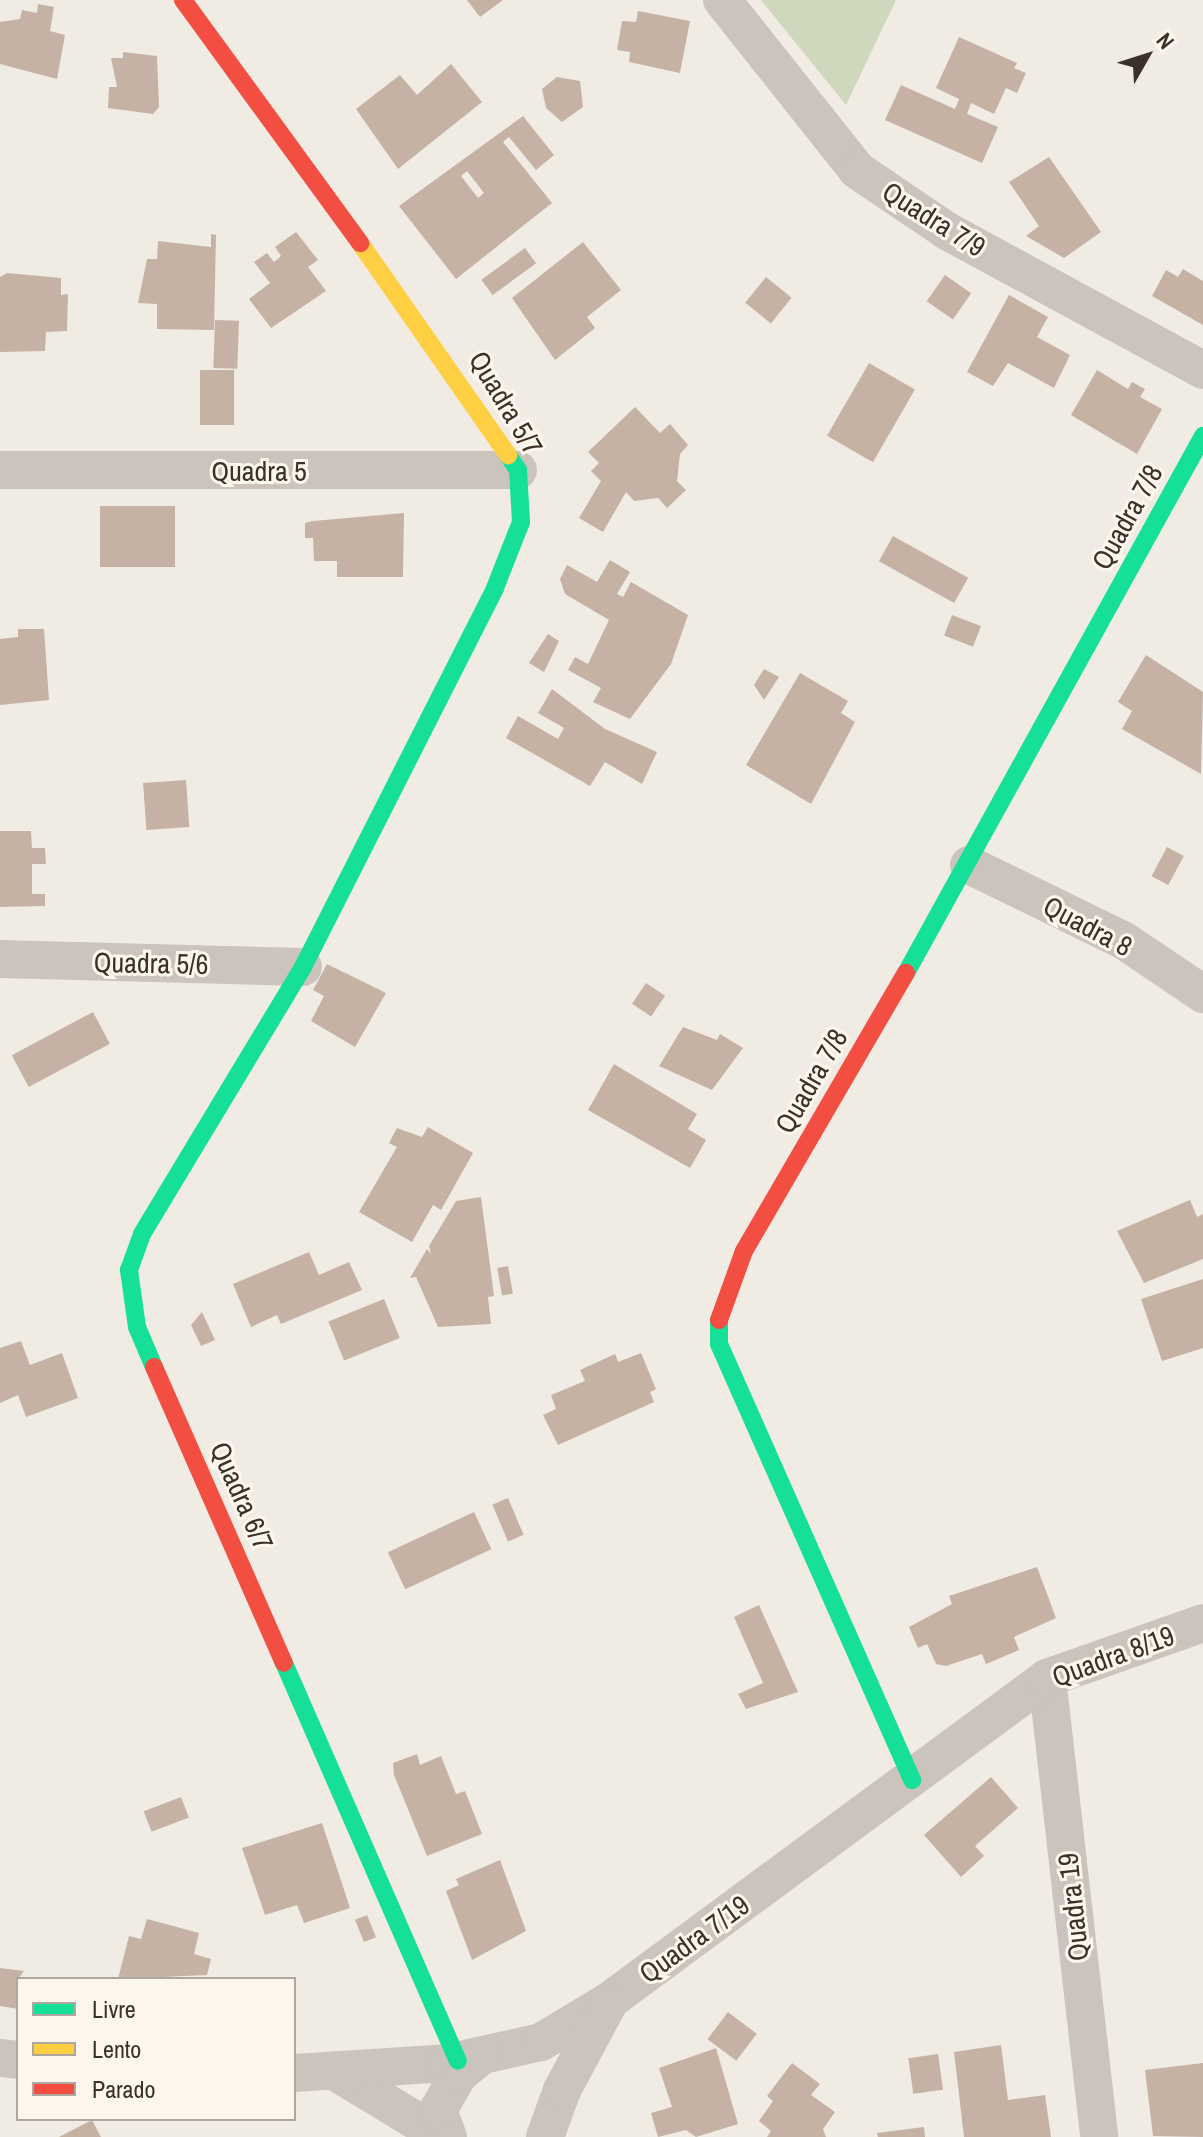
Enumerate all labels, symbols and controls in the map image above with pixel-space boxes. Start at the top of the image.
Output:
north arrow [1107,16,1187,96]
text: N [1150,26,1181,55]
street label: Quadra 7/9 [876,174,992,264]
street label: Quadra 5/7 [462,345,550,461]
street label: Quadra 5 [211,454,307,488]
street label: Quadra 7/8 [1084,459,1170,575]
street label: Quadra 8 [1038,889,1138,963]
street label: Quadra 5/6 [93,945,209,981]
street label: Quadra 7/8 [768,1023,854,1139]
street label: Quadra 6/7 [203,1437,281,1555]
street label: Quadra 8/19 [1047,1618,1179,1694]
street label: Quadra 19 [1051,1851,1095,1963]
street label: Quadra 7/19 [632,1888,756,1990]
legend [16,1977,296,2121]
text: Livre [92,1993,136,2025]
text: Lento [92,2033,141,2065]
text: Parado [92,2073,155,2105]

